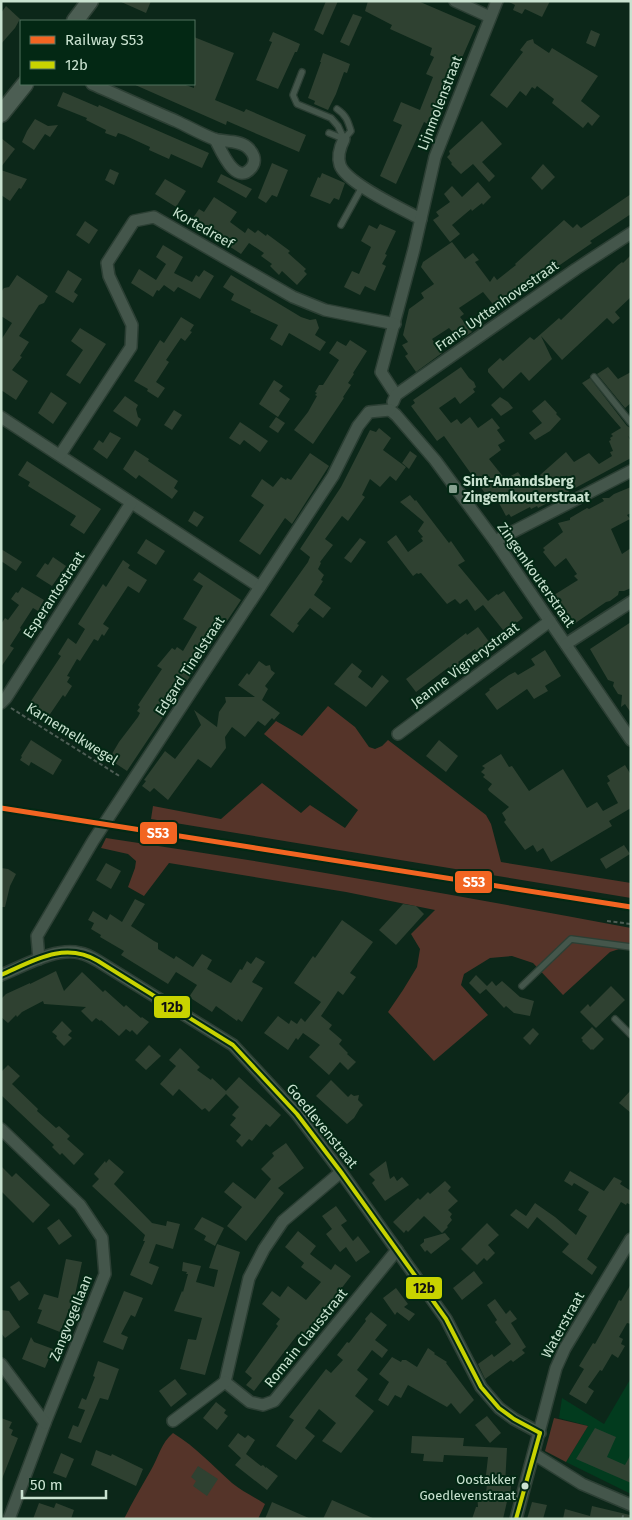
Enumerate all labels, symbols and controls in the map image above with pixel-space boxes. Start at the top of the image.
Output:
legend [20,20,195,85]
text: Railway S53 [65,31,144,49]
street label: Lijnmolenstraat [414,52,466,153]
text: 12b [65,56,88,74]
street label: Kortedreef [170,204,238,253]
street label: Frans Uyttenhovestraat [432,256,563,355]
place label: Sint-Amandsberg Zingemkouterstraat [463,473,590,506]
marker: Sint-Amandsberg Zingemkouterstraat [447,483,459,495]
street label: Zingemkouterstraat [494,519,579,631]
street label: Esperantostraat [20,547,89,642]
street label: Edgard Tinelstraat [152,612,229,719]
street label: Jeanne Vignerystraat [408,618,523,711]
street label: Karnemelkwegel [23,699,121,769]
line badge: S53 [139,821,178,845]
text: S53 [147,825,169,842]
line badge: S53 [454,870,493,894]
text: S53 [463,874,485,891]
line badge: 12b [153,995,191,1019]
text: 12b [161,999,183,1016]
street label: Goedlevenstraat [283,1080,362,1172]
street label: Zangvogellaan [46,1272,96,1364]
line badge: 12b [405,1276,443,1300]
text: 12b [413,1280,435,1297]
street label: Romain Clausstraat [261,1284,352,1391]
street label: Waterstraat [538,1288,589,1361]
scale bar [22,1468,106,1500]
place label: Oostakker Goedlevenstraat [419,1472,516,1503]
text: 50 m [30,1476,63,1494]
marker: Oostakker Goedlevenstraat [520,1481,530,1491]

